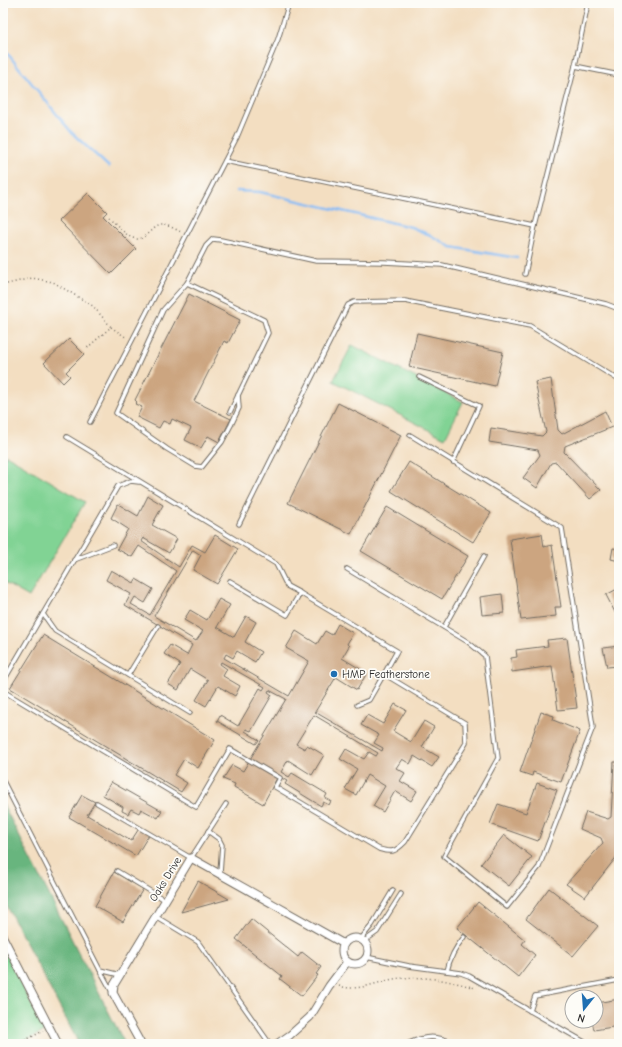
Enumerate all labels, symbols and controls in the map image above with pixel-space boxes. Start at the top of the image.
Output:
place label: HMP Featherstone [342,668,430,681]
marker: HMP Featherstone [329,669,339,679]
street label: Oaks Drive [147,854,184,904]
north arrow [564,989,604,1029]
text: N [576,1011,587,1025]

